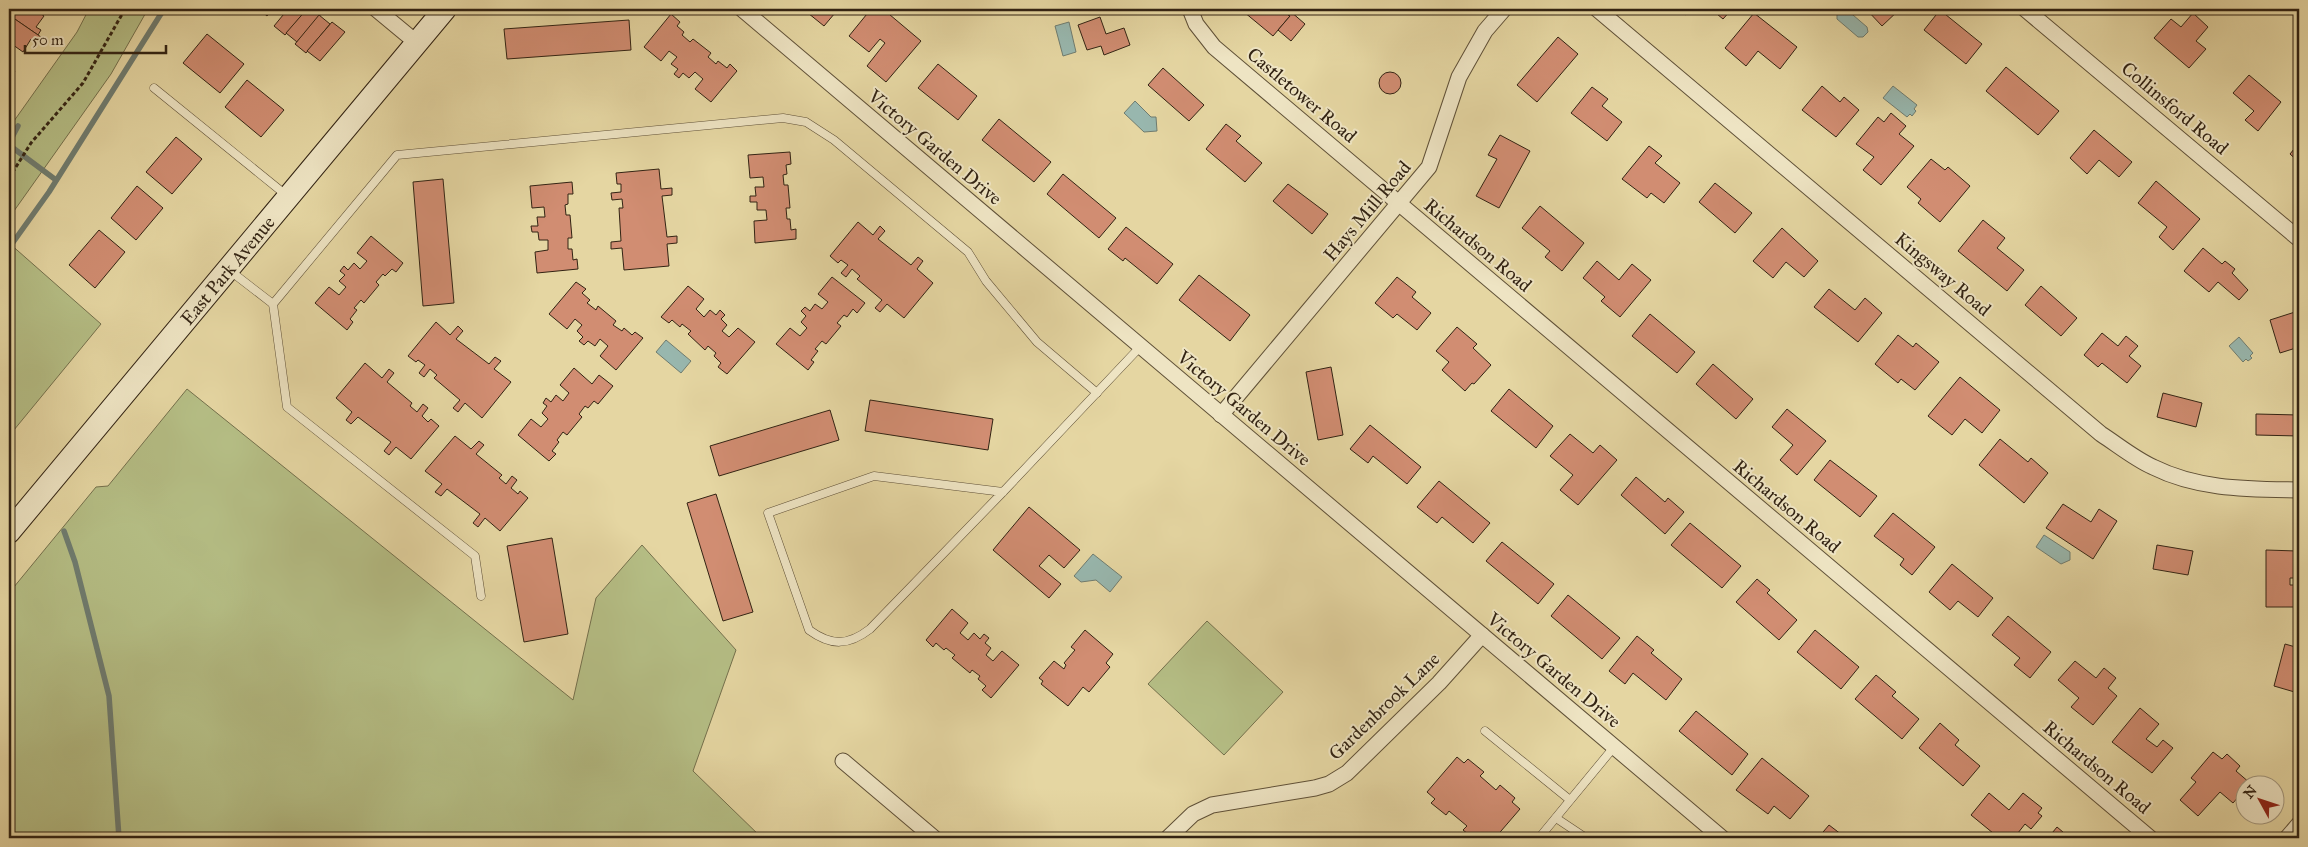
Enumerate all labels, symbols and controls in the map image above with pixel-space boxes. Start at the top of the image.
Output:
scale bar [25,22,166,54]
text: 50 m [32,31,64,49]
street label: Castletower Road [1243,43,1362,148]
street label: Collinsford Road [2117,57,2233,160]
street label: Victory Garden Drive [863,84,1007,210]
street label: Hays Mill Road [1318,156,1416,266]
street label: Richardson Road [1420,193,1537,297]
street label: East Park Avenue [175,211,279,329]
street label: Kingsway Road [1890,227,1996,322]
street label: Victory Garden Drive [1172,345,1316,471]
street label: Richardson Road [1729,454,1846,558]
street label: Victory Garden Drive [1482,607,1626,733]
street label: Gardenbrook Lane [1324,647,1444,765]
street label: Richardson Road [2039,715,2156,819]
north arrow [2236,774,2286,824]
text: N [2240,782,2261,802]

